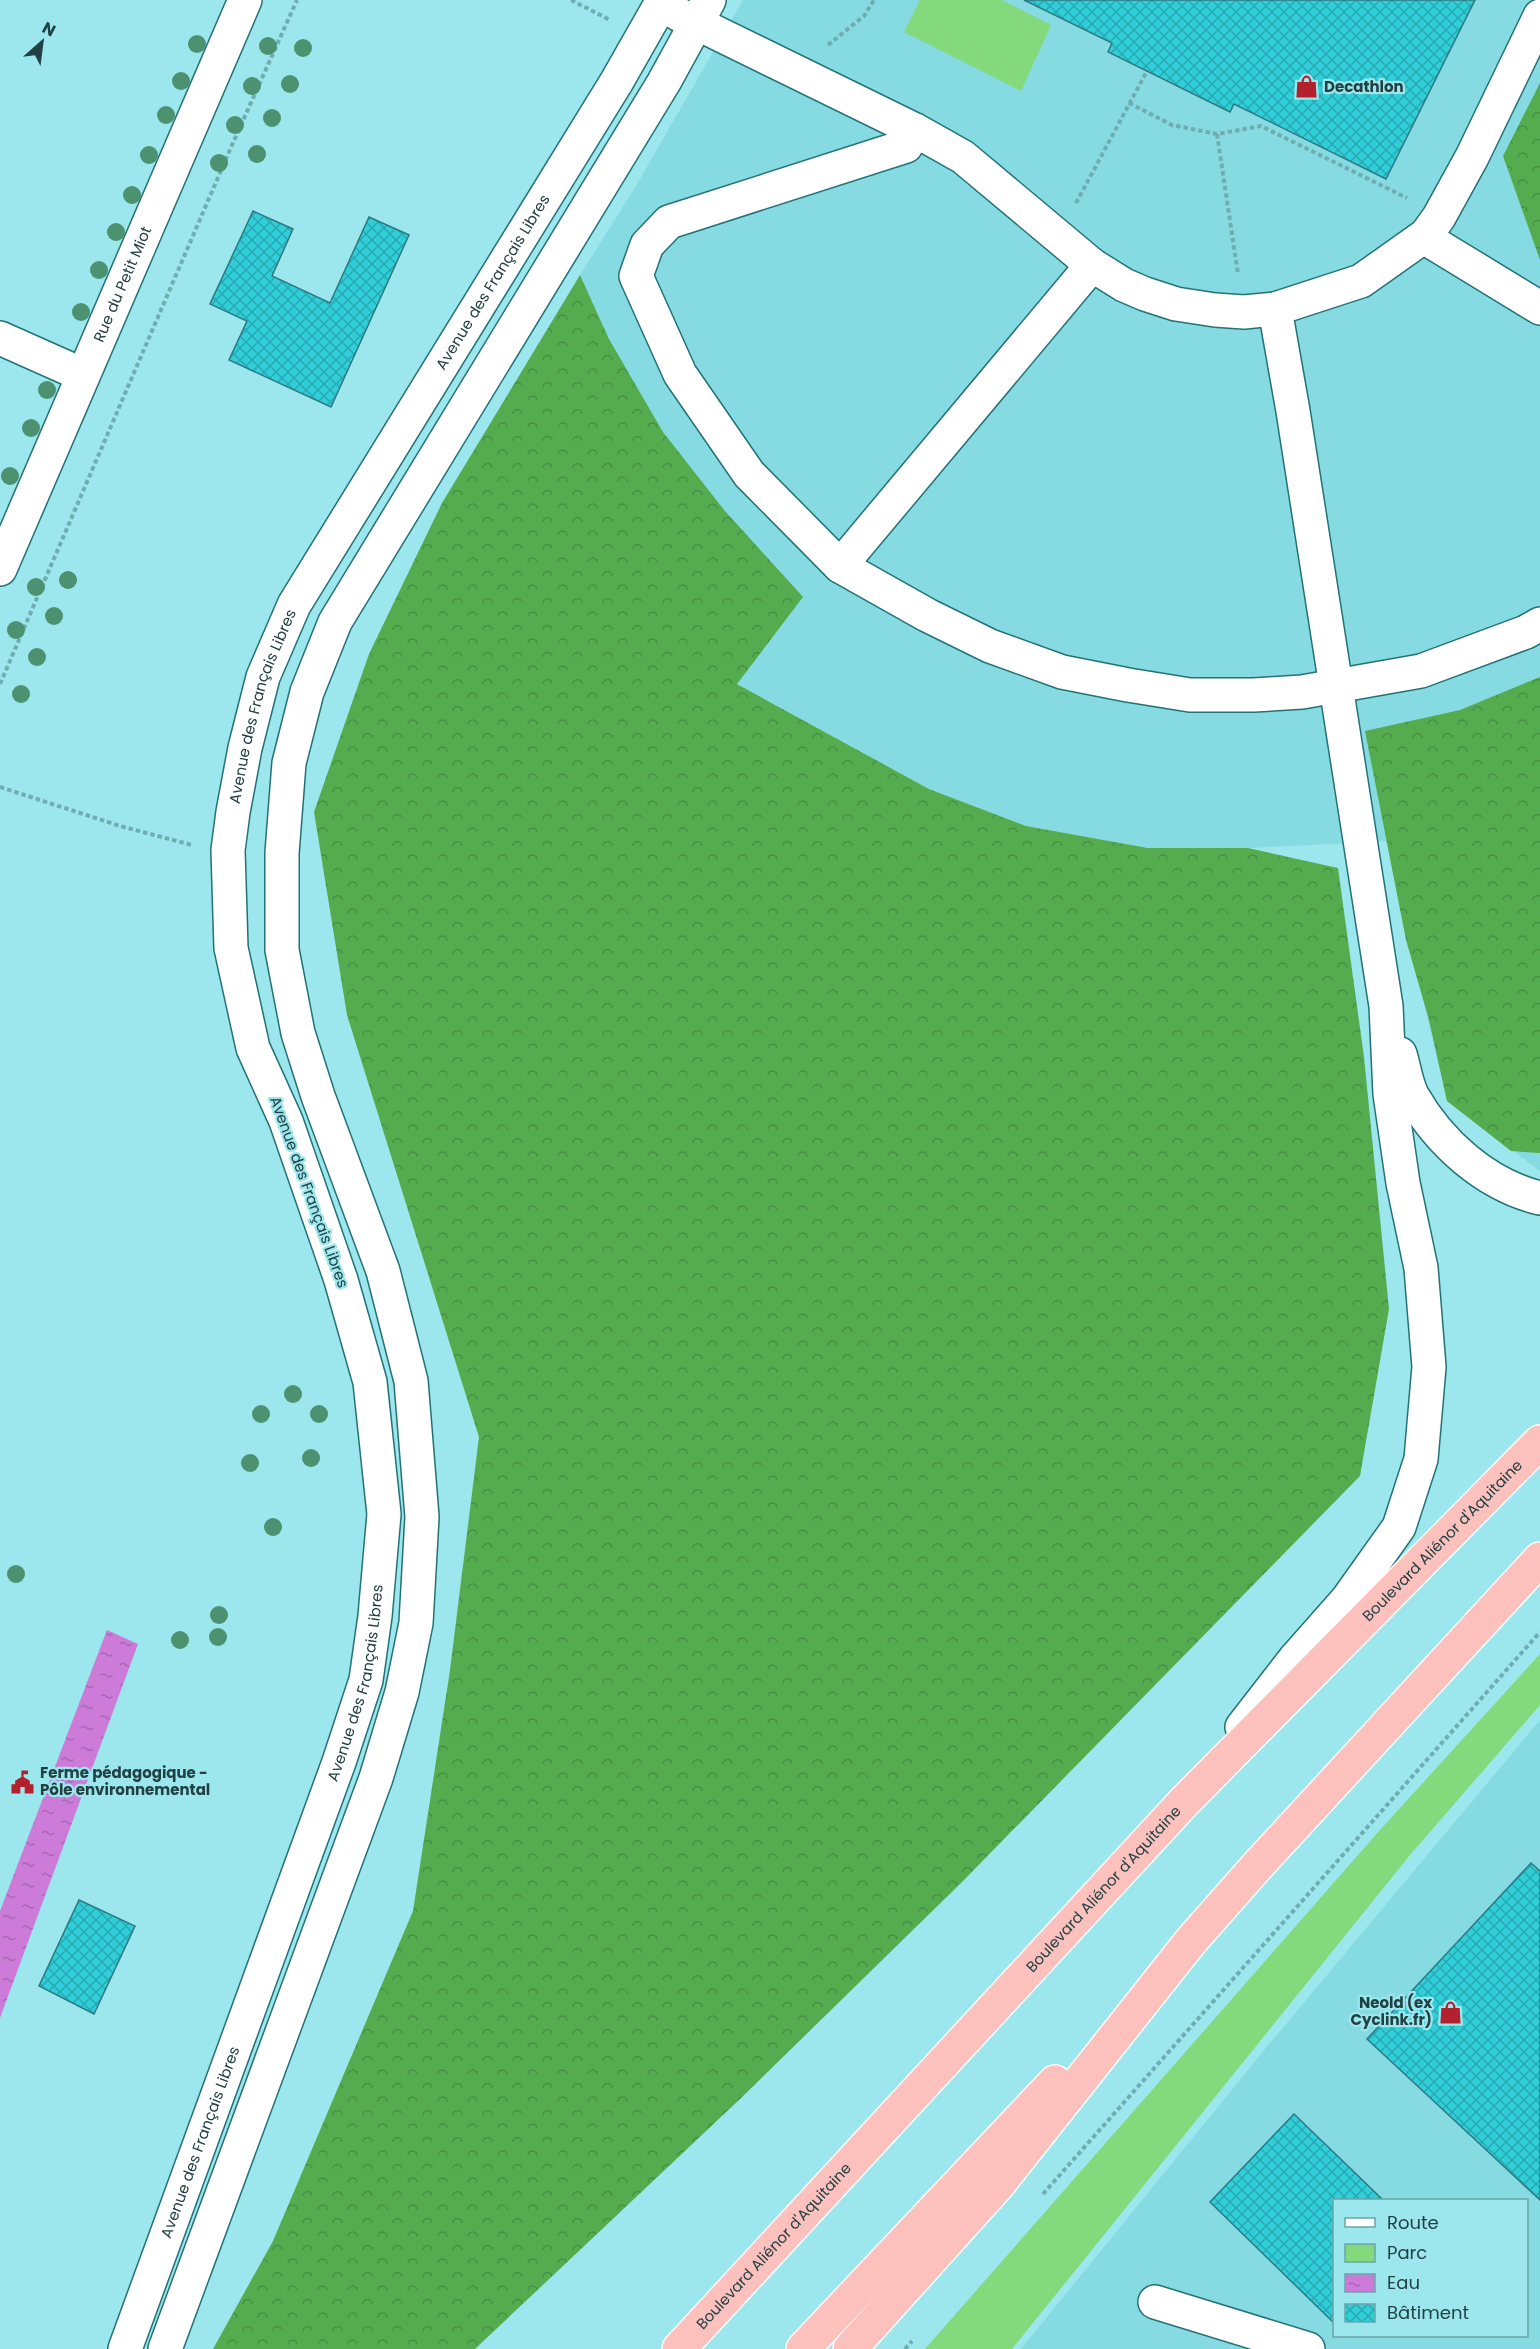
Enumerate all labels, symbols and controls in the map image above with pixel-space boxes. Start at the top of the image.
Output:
north arrow [12,12,72,72]
text: N [38,16,60,42]
shop icon: Decathlon [1293,74,1319,100]
place label: Decathlon [1324,76,1404,97]
street label: Avenue des Français Libres [430,190,555,374]
street label: Rue du Petit Miot [88,223,156,345]
street label: Avenue des Français Libres [224,606,301,805]
street label: Avenue des Français Libres [265,1093,354,1291]
street label: Boulevard Aliénor d'Aquitaine [1357,1455,1527,1626]
street label: Avenue des Français Libres [322,1583,388,1784]
place label: Ferme pédagogique - Pôle environnemental [40,1762,210,1800]
public building icon: Ferme pédagogique - Pôle environnemental [9,1769,35,1795]
street label: Boulevard Aliénor d'Aquitaine [1021,1801,1186,1977]
place label: Neold (ex Cyclink.fr) [1351,1992,1432,2030]
shop icon: Neold (ex Cyclink.fr) [1437,1999,1463,2025]
street label: Avenue des Français Libres [155,2043,244,2241]
street label: Boulevard Aliénor d'Aquitaine [691,2158,856,2334]
legend [1333,2199,1528,2337]
text: Route [1387,2210,1439,2235]
text: Parc [1387,2240,1427,2265]
text: Eau [1387,2270,1420,2295]
text: Bâtiment [1387,2300,1469,2325]

